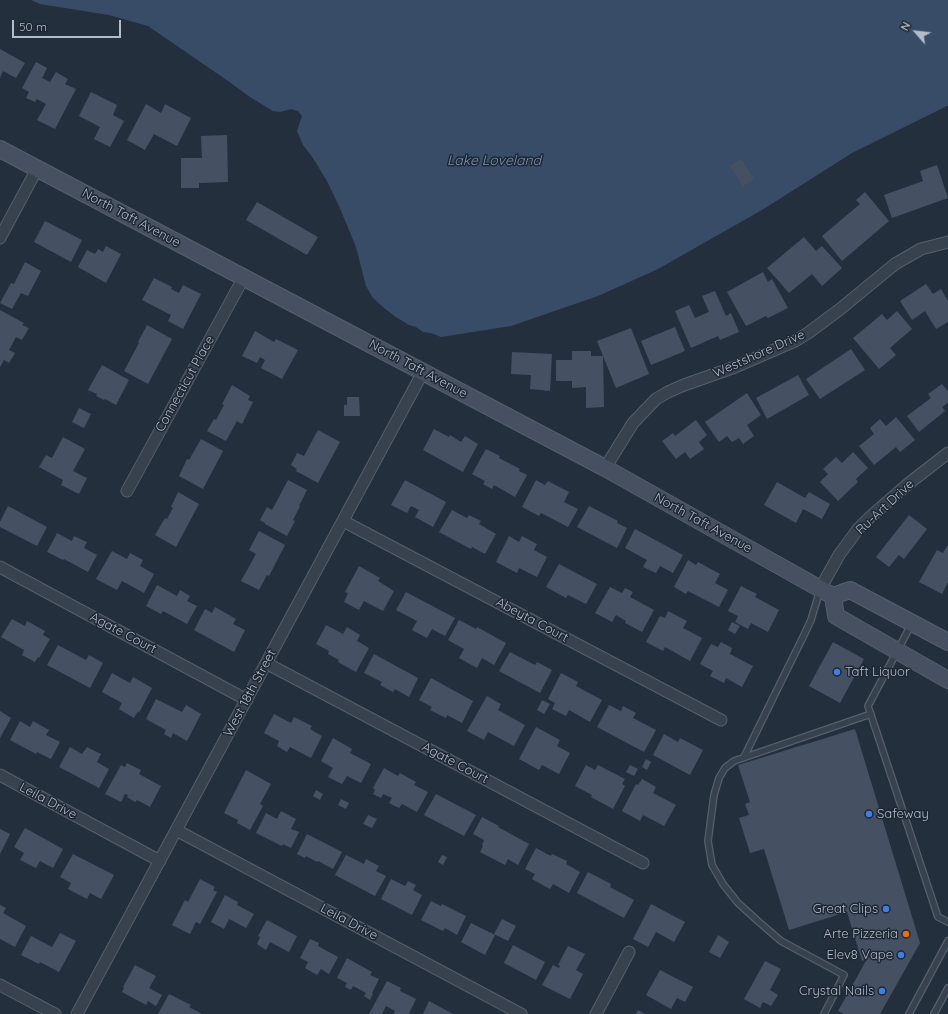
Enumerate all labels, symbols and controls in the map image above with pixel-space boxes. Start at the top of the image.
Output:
scale bar [14,12,123,38]
north arrow [896,12,936,52]
text: 50 m [19,19,47,34]
text: N [897,20,913,33]
water label: Lake Loveland [447,153,541,169]
street label: North Taft Avenue [79,185,183,251]
street label: Westshore Drive [711,327,807,381]
street label: Connecticut Place [152,333,218,435]
street label: North Taft Avenue [366,336,470,402]
street label: Ru-Art Drive [853,476,917,538]
street label: North Taft Avenue [651,490,755,556]
street label: Abeyta Court [493,594,571,646]
street label: Agate Court [87,609,159,657]
street label: West 18th Street [220,647,280,739]
place label: Taft Liquor [845,664,910,680]
marker: Taft Liquor [832,667,842,677]
street label: Agate Court [419,739,491,787]
street label: Leila Drive [17,779,79,823]
place label: Safeway [877,806,929,822]
marker: Safeway [864,809,874,819]
street label: Leila Drive [318,900,380,944]
place label: Great Clips [813,901,878,917]
marker: Great Clips [881,904,891,914]
place label: Arte Pizzeria [823,926,898,942]
marker: Arte Pizzeria [901,929,911,939]
place label: Elev8 Vape [826,947,893,963]
marker: Elev8 Vape [896,950,906,960]
place label: Crystal Nails [799,983,874,999]
marker: Crystal Nails [877,986,887,996]

